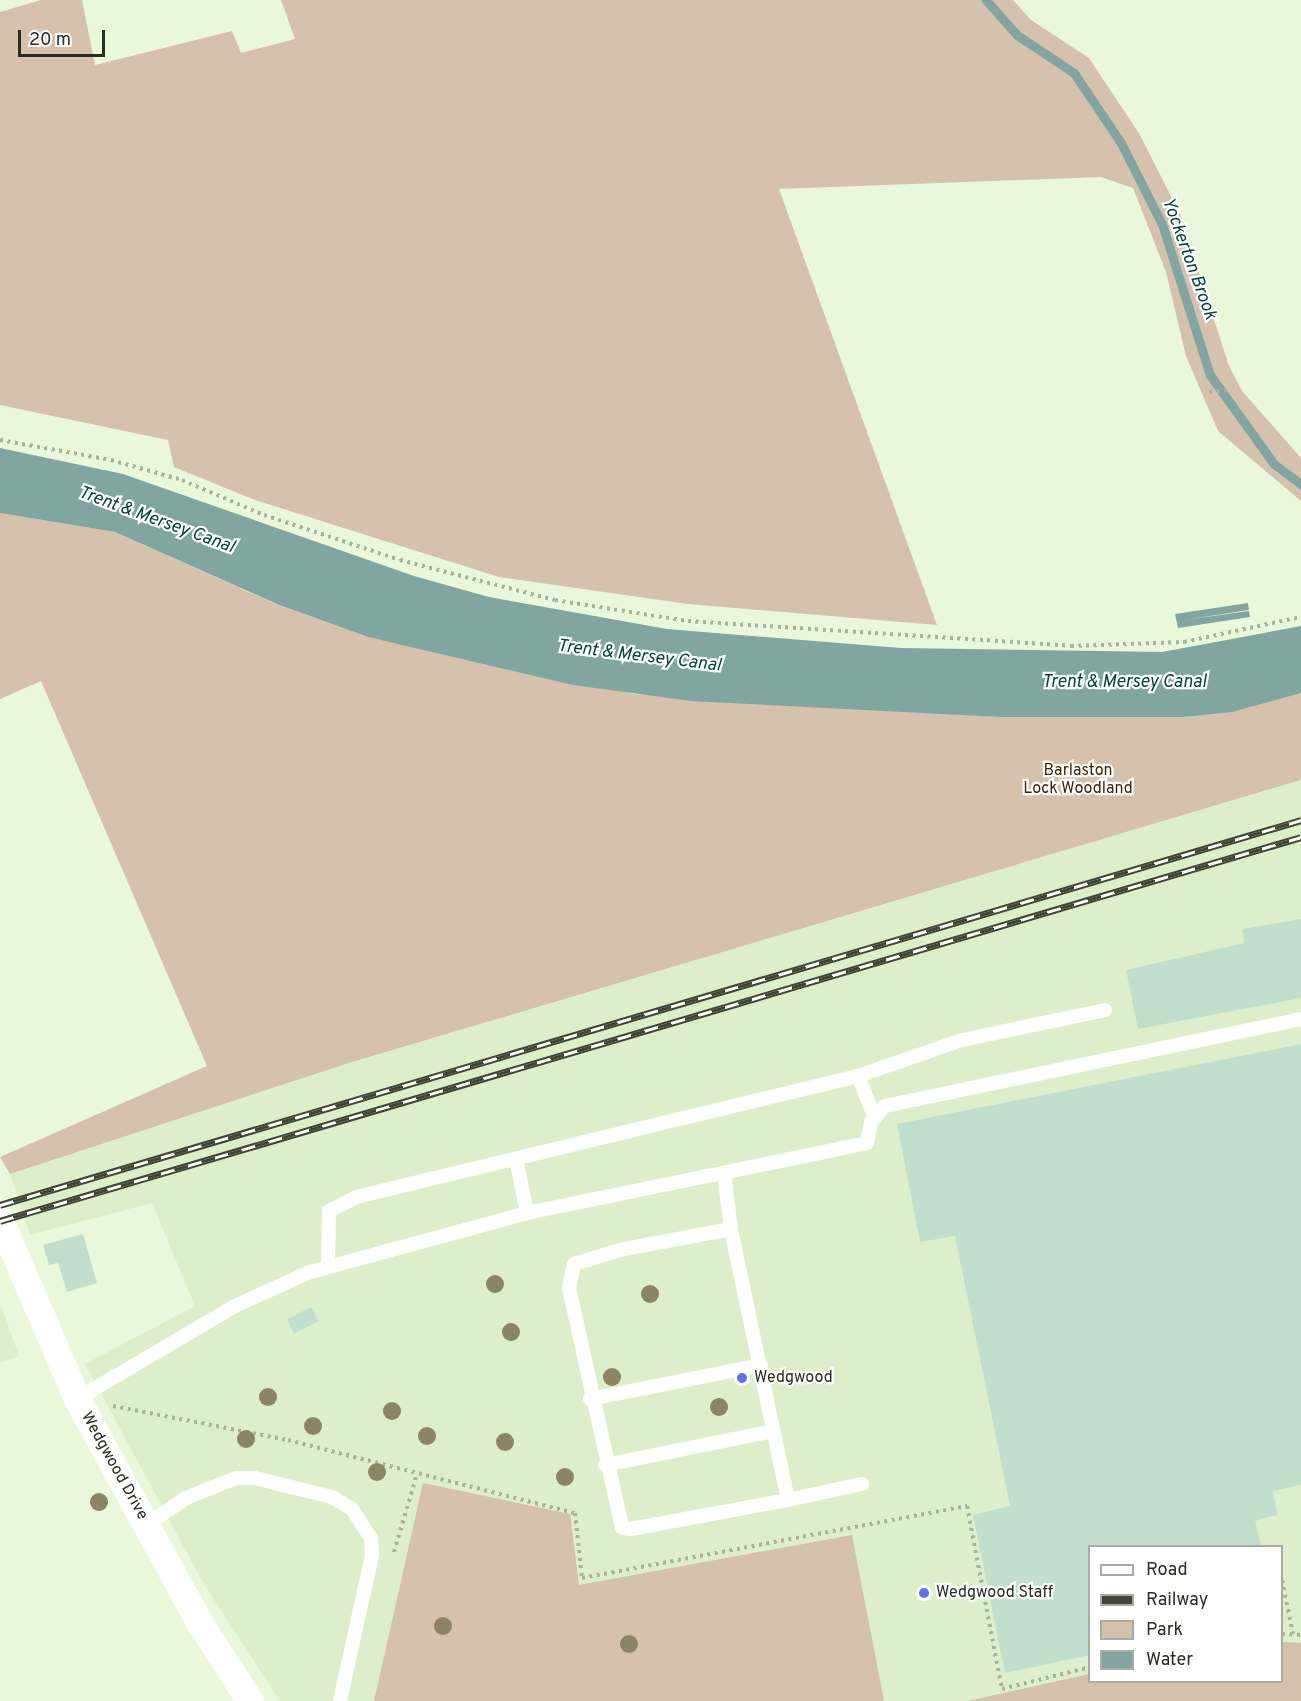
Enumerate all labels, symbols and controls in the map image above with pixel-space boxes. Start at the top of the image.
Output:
scale bar [21,18,108,56]
text: 20 m [29,29,71,52]
water label: Yockerton Brook [1156,195,1220,323]
water label: Trent & Mersey Canal [75,483,237,559]
water label: Trent & Mersey Canal [556,636,722,678]
water label: Trent & Mersey Canal [1042,672,1206,694]
park label: Barlaston Lock Woodland [1023,761,1133,799]
place label: Wedgwood [754,1368,833,1388]
marker: Wedgwood [735,1371,749,1385]
street label: Wedgwood Drive [76,1409,152,1523]
legend [1088,1545,1283,1683]
text: Road [1146,1559,1188,1582]
place label: Wedgwood Staff [936,1583,1053,1603]
marker: Wedgwood Staff [917,1586,931,1600]
text: Railway [1146,1589,1208,1612]
text: Park [1146,1619,1183,1642]
text: Water [1146,1649,1193,1672]

